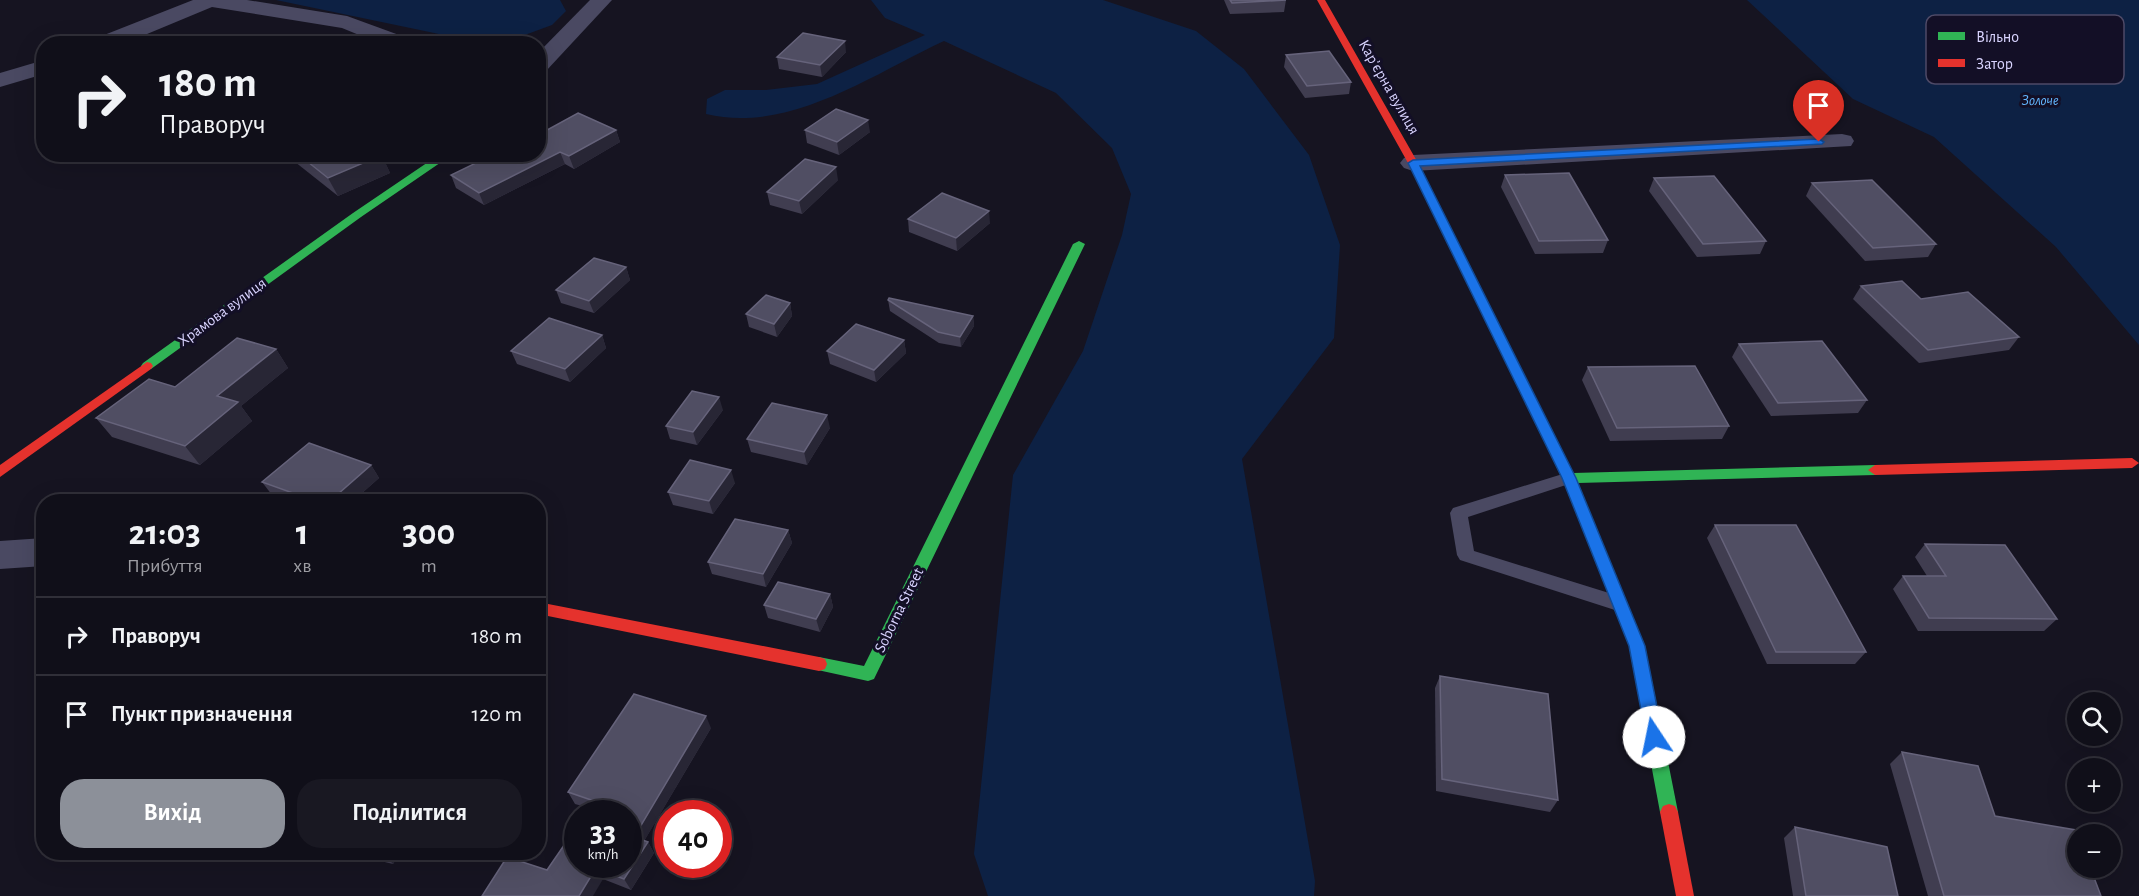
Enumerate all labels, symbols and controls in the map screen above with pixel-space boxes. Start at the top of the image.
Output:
legend [1926,15,2124,84]
text: Вільно [1976,29,2019,45]
street label: Карʼєрна вулиця [1355,37,1422,137]
text: Затор [1976,56,2013,72]
icon: right [60,60,138,138]
text: 180 m [159,62,257,104]
pin [1793,80,1844,142]
icon: arrive [1802,89,1835,122]
water label: Золоче [2021,93,2059,108]
text: Праворуч [159,111,266,138]
street label: Храмова вулиця [175,275,270,350]
text: 21:03 [128,515,201,551]
text: 1 [296,515,309,551]
text: 300 [402,515,455,551]
text: Прибуття [127,556,203,576]
text: хв [293,556,311,576]
text: m [421,556,437,576]
street label: Soborna Street [872,565,926,655]
icon: right [60,620,93,653]
text: Праворуч [111,625,201,647]
text: 180 m [471,625,522,647]
map controls [2067,692,2121,878]
button: search [2067,692,2121,746]
icon: arrive [60,698,93,731]
text: Пункт призначення [111,703,293,725]
text: 120 m [472,703,522,725]
position arrow [1622,705,1686,769]
button: + [2067,758,2121,812]
button: Вихід [60,779,285,848]
button: Поділитися [297,779,522,848]
speed limit sign: 40 [654,800,732,878]
text: 33 [590,817,616,847]
button: − [2067,824,2121,878]
text: km/h [588,847,618,862]

